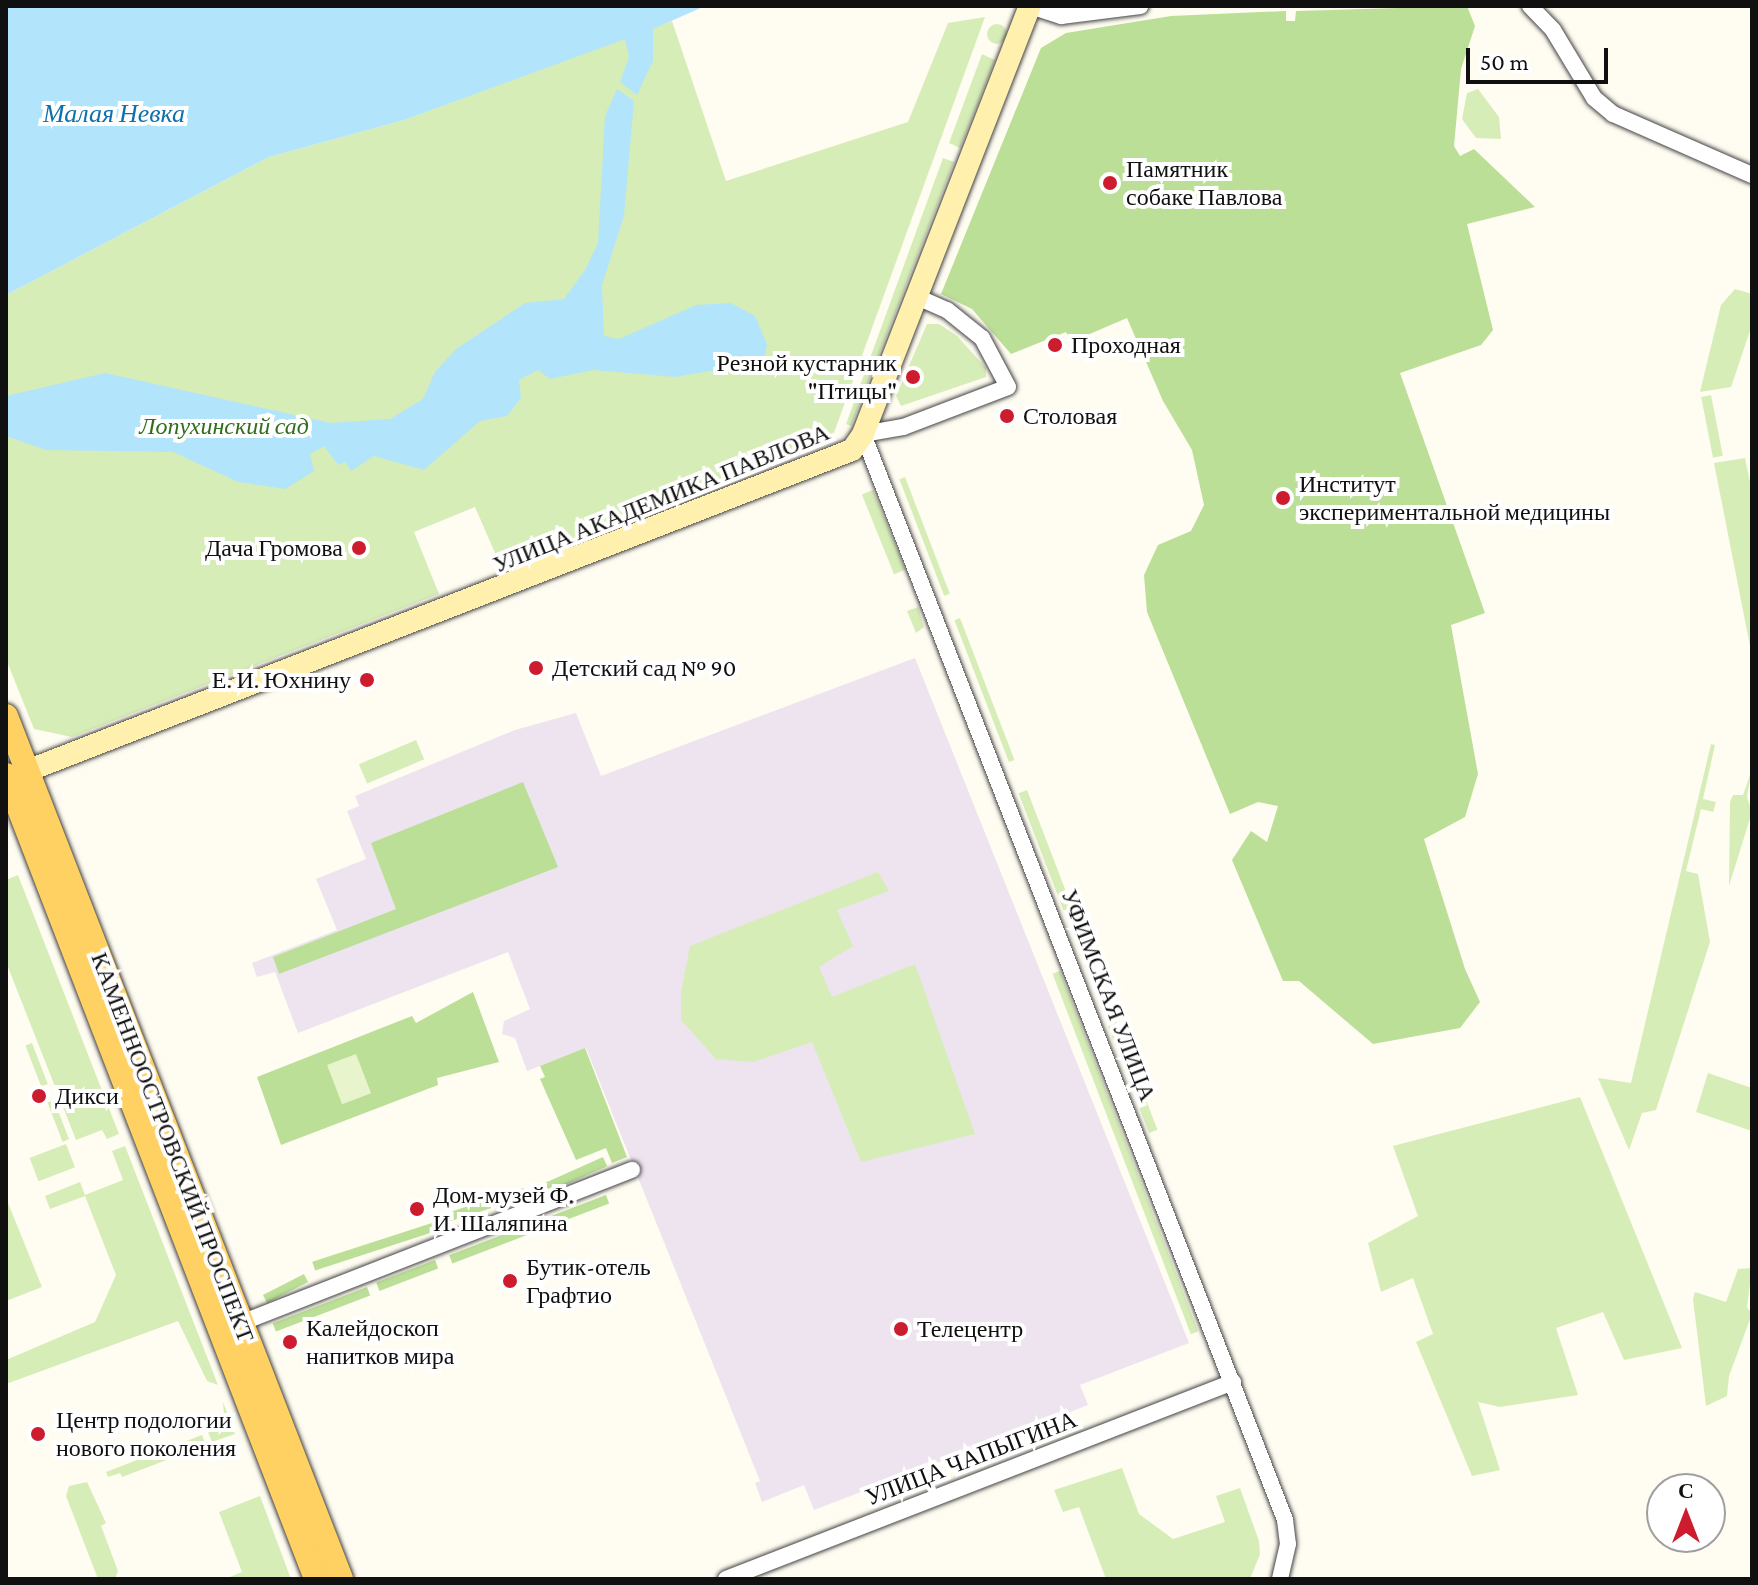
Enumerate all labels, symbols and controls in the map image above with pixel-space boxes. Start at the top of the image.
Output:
scale bar [1470,32,1612,82]
text: 50 m [1480,48,1529,75]
water label: Малая Невка [43,98,185,130]
place label: Памятник собаке Павлова [1126,155,1282,211]
marker: Памятник собаке Павлова [1101,174,1119,192]
place label: Проходная [1071,331,1181,359]
marker: Проходная [1046,336,1064,354]
place label: Резной кустарник "Птицы" [717,349,897,405]
marker: Резной кустарник "Птицы" [904,368,922,386]
place label: Столовая [1023,402,1117,430]
marker: Столовая [998,407,1016,425]
park label: Лопухинский сад [139,412,309,440]
street label: УЛИЦА АКАДЕМИКА ПАВЛОВА [488,417,834,579]
place label: Институт экспериментальной медицины [1299,470,1610,526]
marker: Институт экспериментальной медицины [1274,489,1292,507]
place label: Дача Громова [205,534,343,562]
marker: Дача Громова [350,539,368,557]
place label: Детский сад № 90 [552,654,736,682]
marker: Детский сад № 90 [527,659,545,677]
place label: Е. И. Юхнину [212,666,351,694]
marker: Е. И. Юхнину [358,671,376,689]
street label: УФИМСКАЯ УЛИЦА [1055,885,1163,1105]
street label: КАМЕННООСТРОВСКИЙ ПРОСПЕКТ [85,948,261,1346]
place label: Дикси [55,1082,119,1110]
marker: Дикси [30,1087,48,1105]
place label: Дом-музей Ф. И. Шаляпина [433,1181,574,1237]
marker: Дом-музей Ф. И. Шаляпина [408,1200,426,1218]
place label: Бутик-отель Графтио [526,1253,651,1309]
marker: Бутик-отель Графтио [501,1272,519,1290]
place label: Калейдоскоп напитков мира [306,1314,454,1370]
place label: Телецентр [917,1315,1023,1343]
marker: Телецентр [892,1320,910,1338]
marker: Калейдоскоп напитков мира [281,1333,299,1351]
street label: УЛИЦА ЧАПЫГИНА [861,1404,1081,1512]
place label: Центр подологии нового поколения [56,1406,236,1462]
marker: Центр подологии нового поколения [27,1423,49,1445]
north arrow [1646,1473,1726,1553]
text: С [1678,1478,1694,1503]

